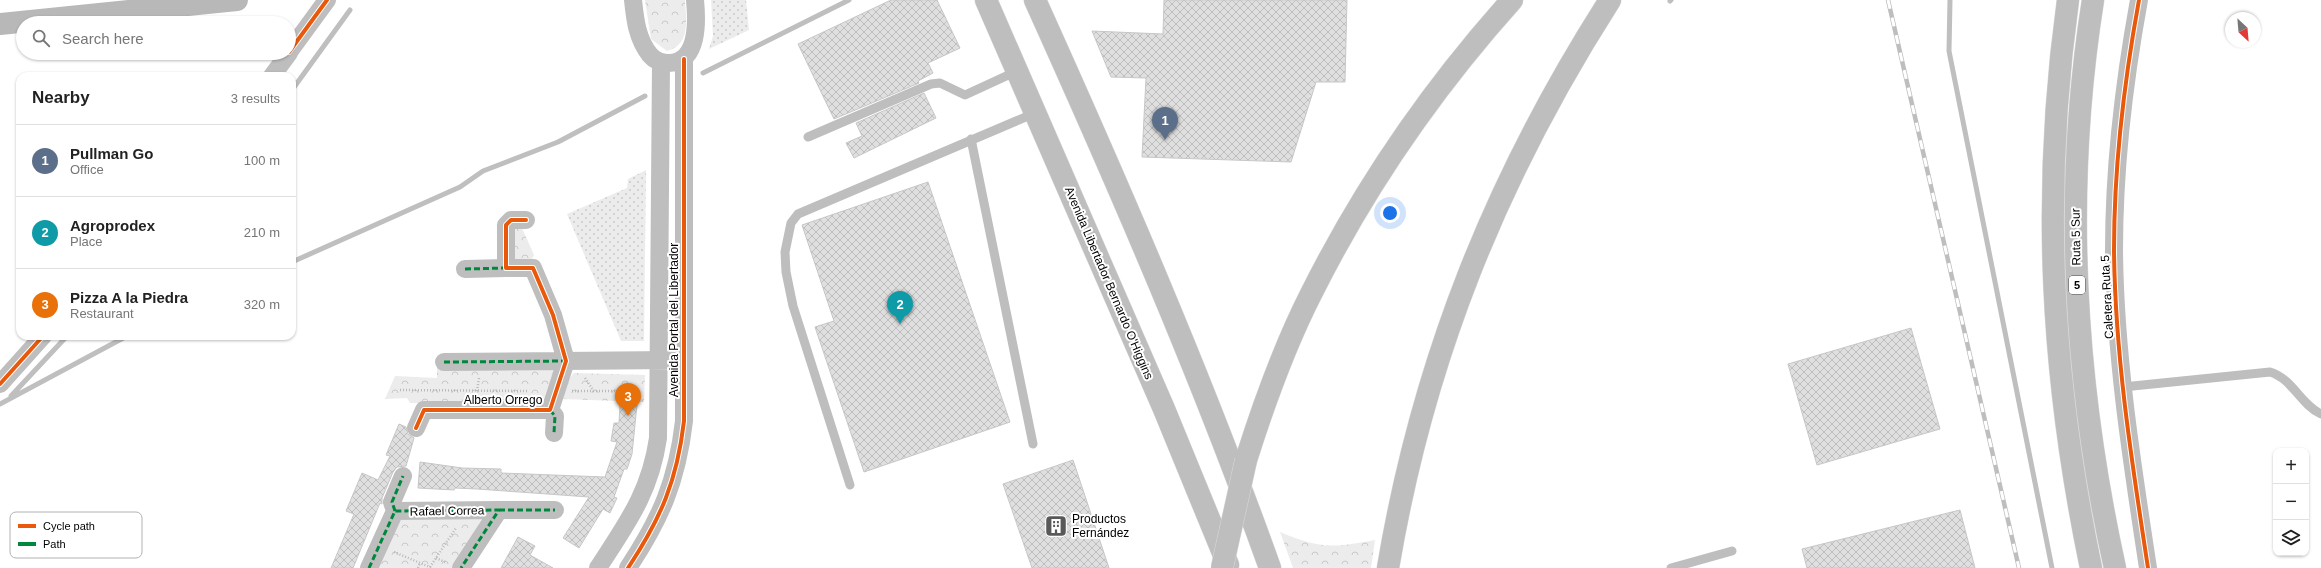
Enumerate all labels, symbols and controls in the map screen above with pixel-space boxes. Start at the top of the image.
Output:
north arrow [2225,12,2261,48]
search box [16,16,296,60]
icon: search [30,27,52,49]
text: Search here [62,30,144,47]
text: Nearby [32,88,90,107]
text: 3 results [231,91,280,106]
pin: 1 [1152,107,1178,140]
text: Pullman Go [70,145,153,162]
text: 1 [41,153,49,168]
text: 100 m [244,153,280,168]
text: Office [70,162,104,177]
street label: Avenida Libertador Bernardo O'Higgins [1062,184,1156,382]
your location [1380,203,1400,223]
street label: Ruta 5 Sur [2069,208,2083,266]
text: Agroprodex [70,217,155,234]
text: 2 [41,225,49,240]
text: 210 m [244,225,280,240]
text: Place [70,234,103,249]
street label: Avenida Portal del Libertador [667,243,681,397]
street label: Caletera Ruta 5 [2098,254,2116,339]
road number: 5 [2069,276,2085,294]
text: Pizza A la Piedra [70,289,188,306]
pin: 2 [887,291,913,324]
text: 3 [41,297,49,312]
text: 320 m [244,297,280,312]
text: Restaurant [70,306,134,321]
pin: 3 [615,383,641,416]
street label: Alberto Orrego [464,393,543,407]
map controls [2273,448,2309,556]
button: + [2273,448,2309,484]
button: − [2273,484,2309,520]
street label: Rafael Correa [410,503,485,519]
legend [10,512,142,558]
place label: Productos Fernández [1072,512,1129,540]
building icon: Productos Fernández [1043,513,1069,539]
text: Cycle path [43,520,95,532]
button: layers [2273,520,2309,556]
text: Path [43,538,66,550]

